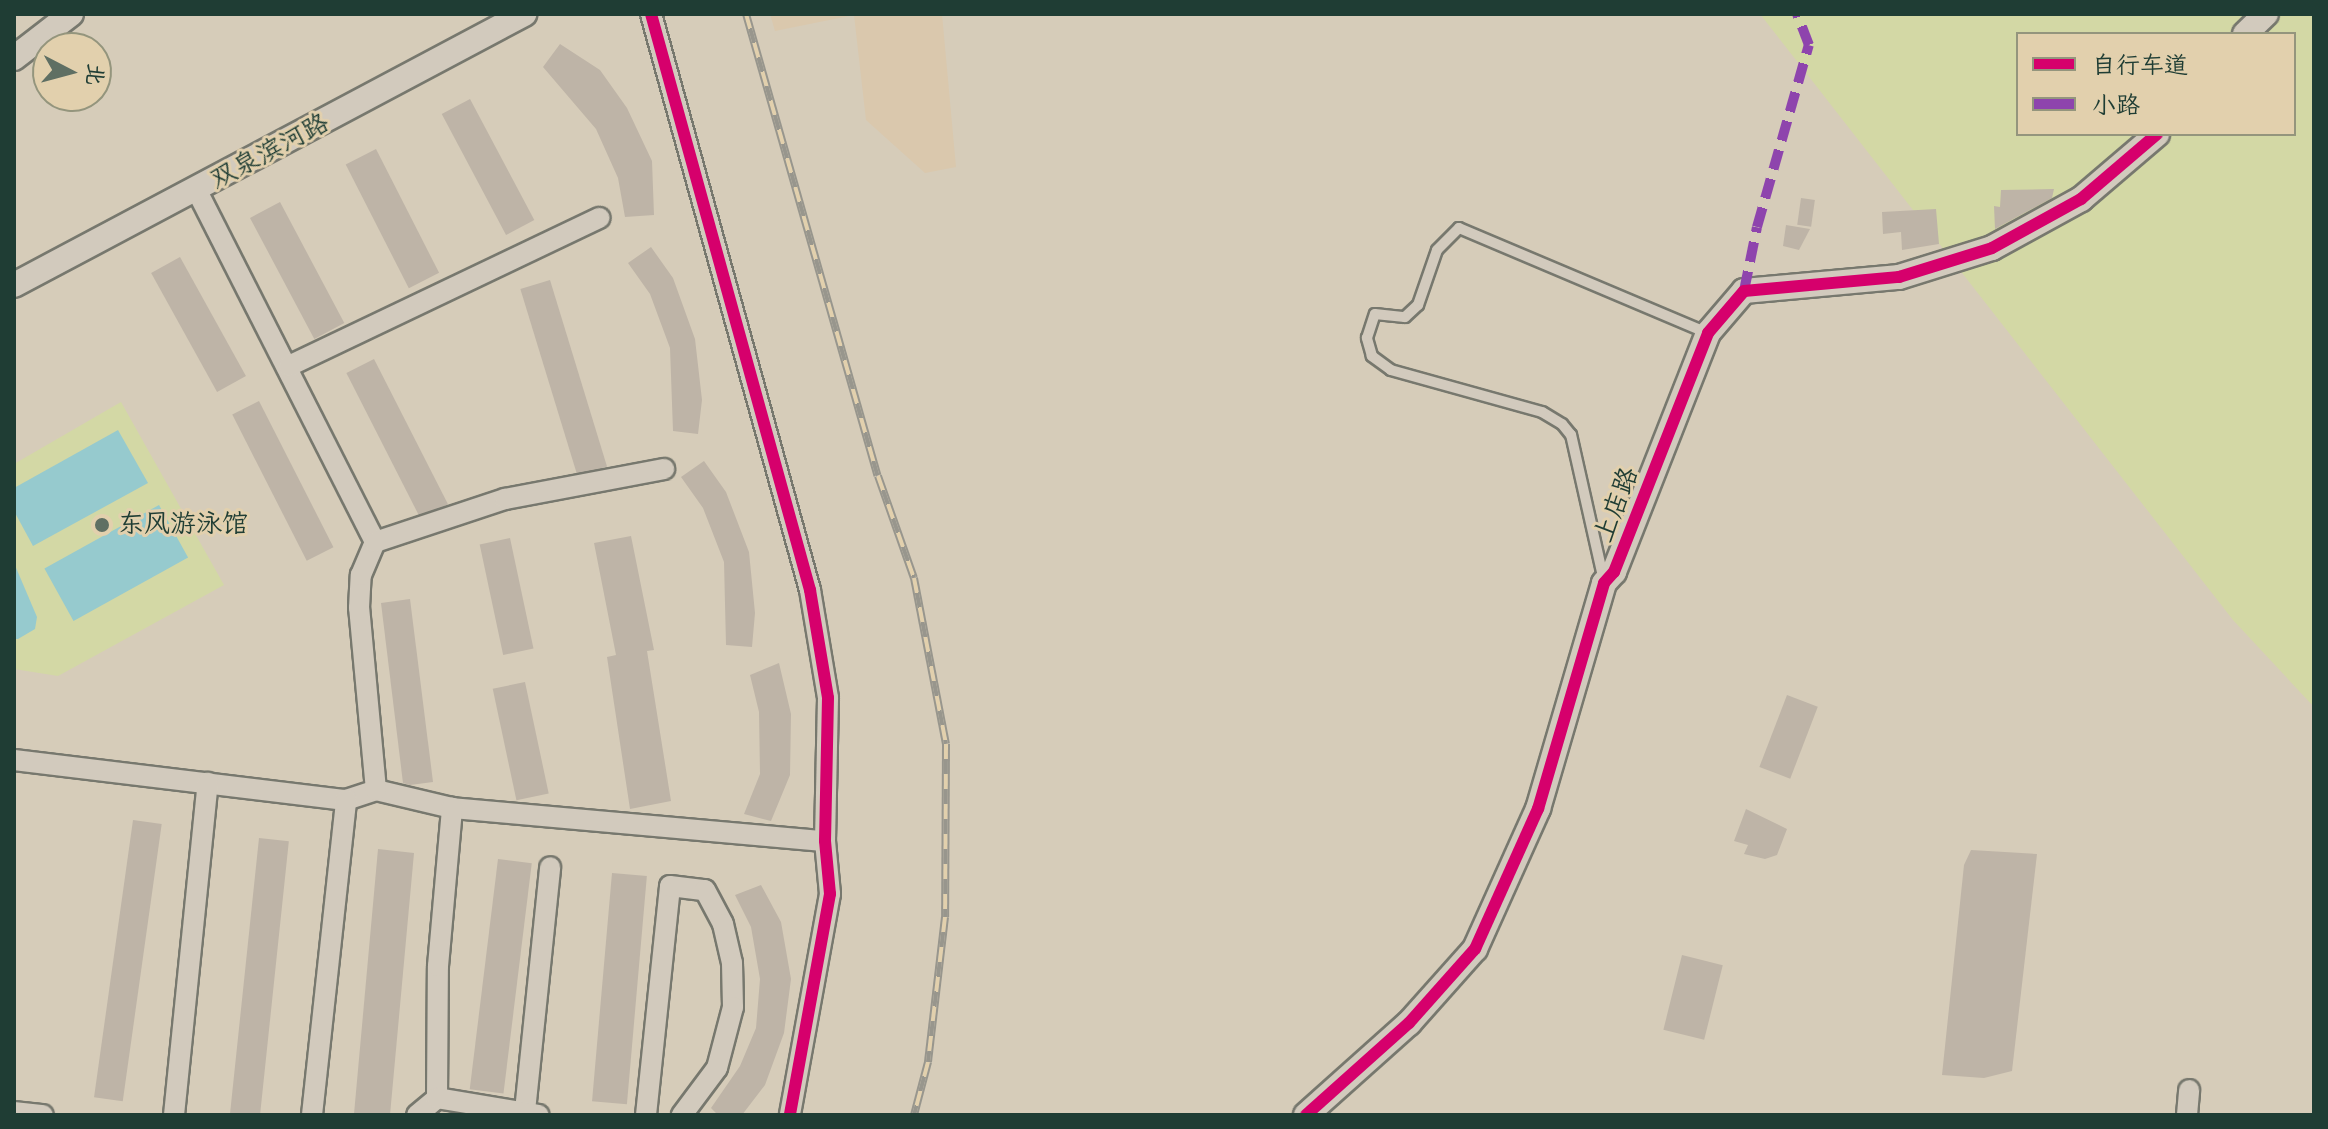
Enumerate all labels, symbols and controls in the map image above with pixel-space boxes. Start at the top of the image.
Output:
north arrow [32,32,112,112]
legend [2016,32,2296,136]
text: 自行车道 [2092,51,2188,80]
text: 北 [80,62,109,87]
text: 小路 [2092,91,2140,120]
street label: 双泉滨河路 [205,108,335,196]
street label: 上店路 [1588,463,1646,547]
place label: 东风游泳馆 [118,509,248,541]
marker: 东风游泳馆 [93,516,111,534]

